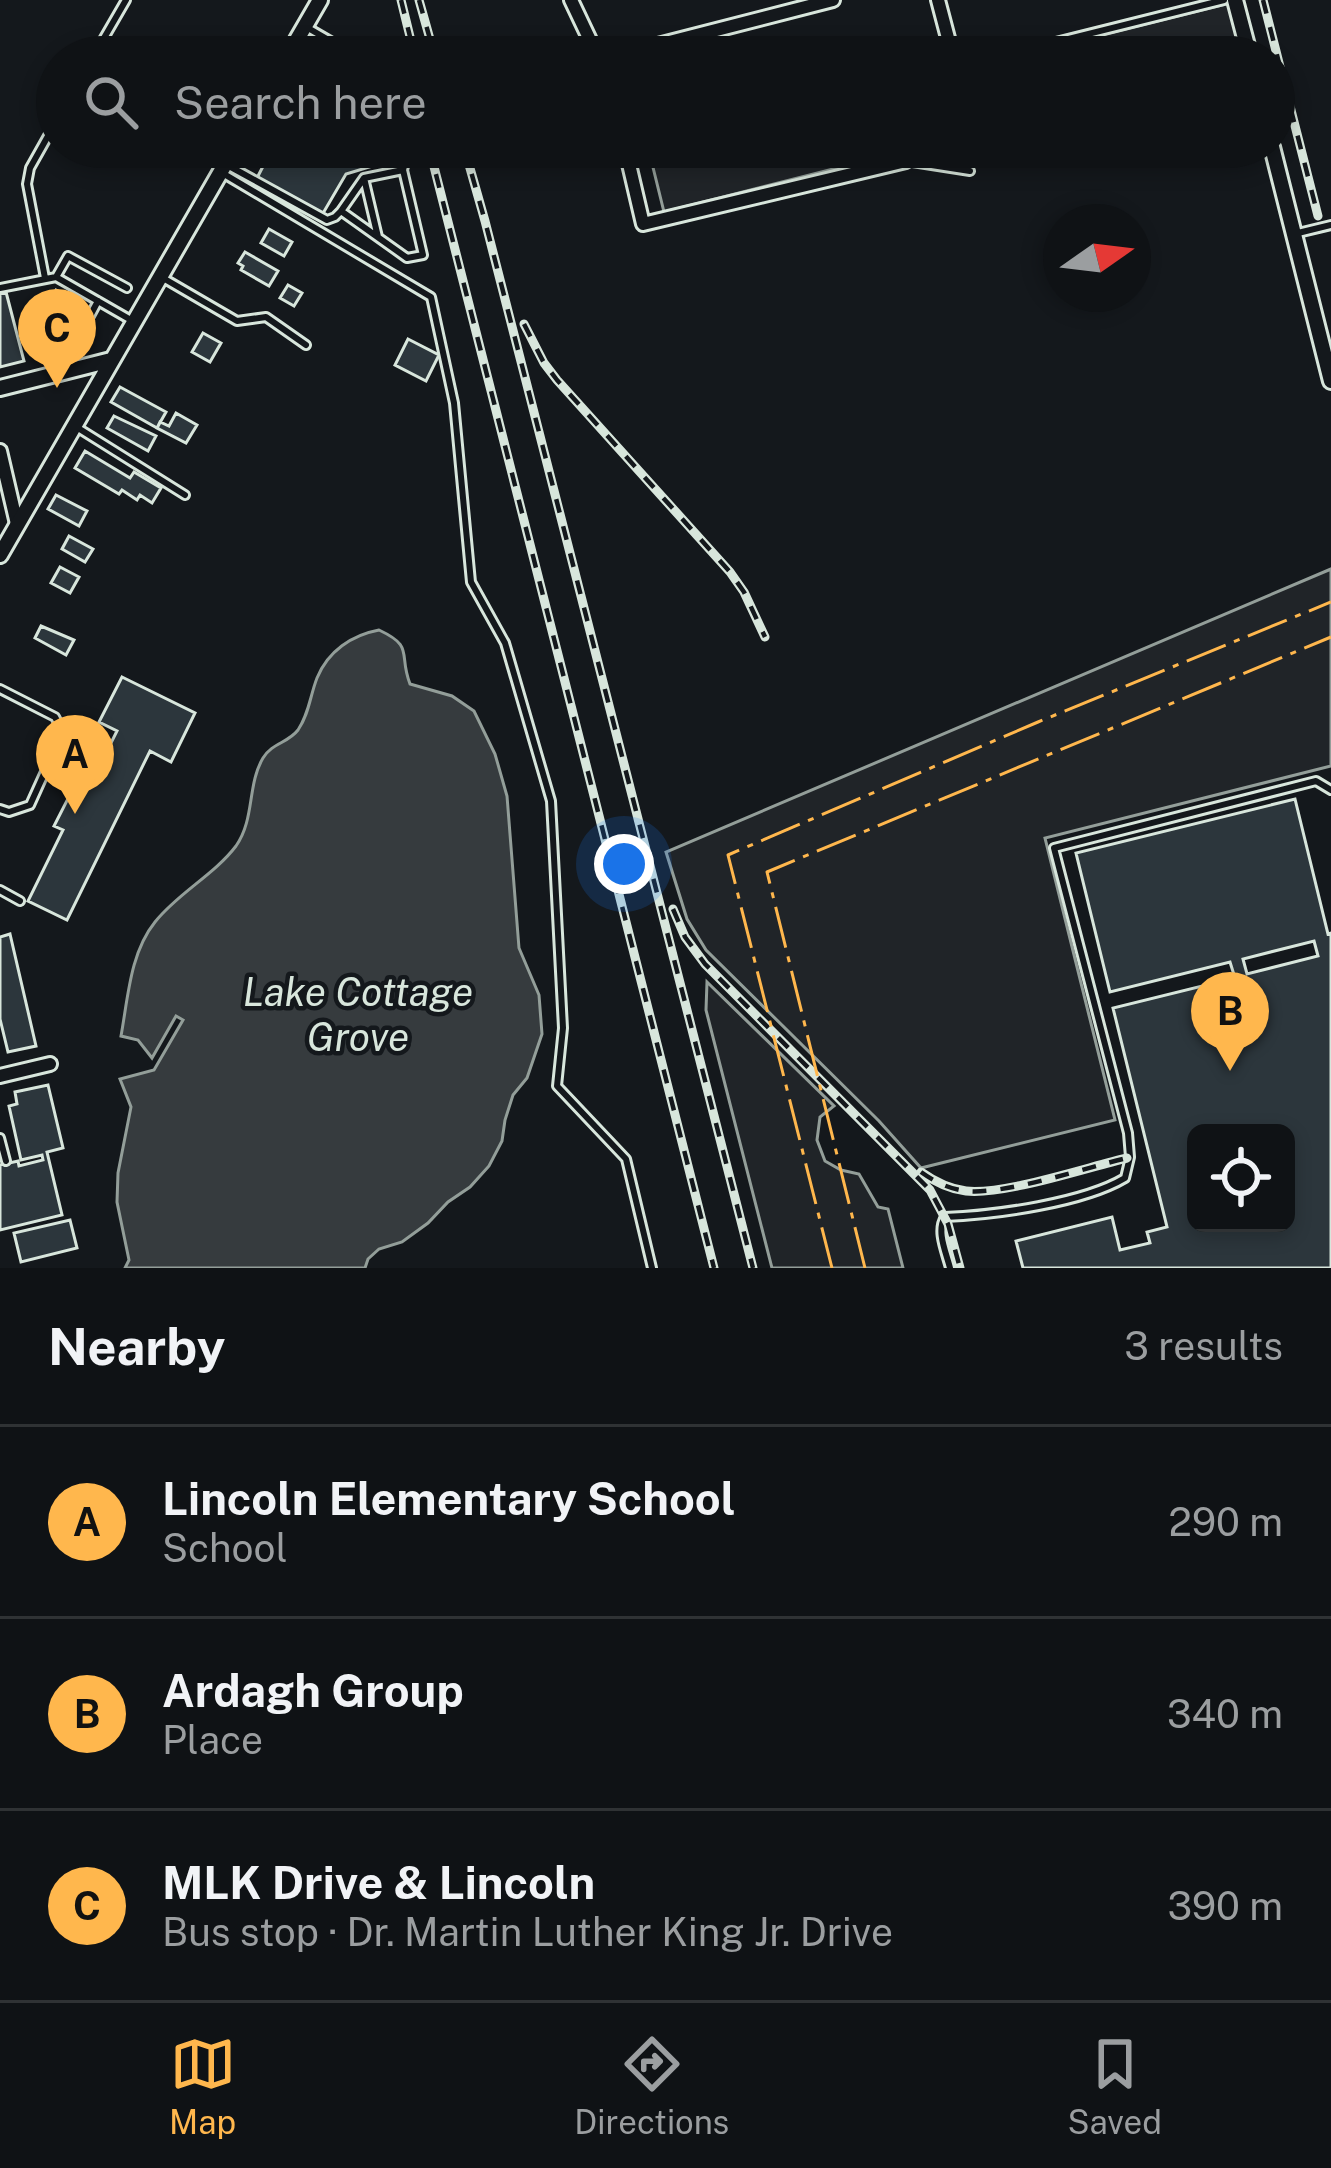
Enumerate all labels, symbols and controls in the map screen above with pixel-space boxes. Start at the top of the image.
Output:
search box [36,36,1295,168]
icon: search [78,69,144,135]
text: Search here [174,76,427,129]
north arrow [1043,204,1151,312]
pin: C [18,289,96,388]
pin: A [36,715,114,814]
your location [594,834,654,894]
water label: Lake Cottage Grove [243,969,473,1060]
pin: B [1191,972,1269,1071]
map controls [1187,1124,1295,1232]
button: locate [1187,1124,1295,1232]
text: Nearby [48,1317,225,1376]
text: 3 results [1124,1323,1283,1369]
text: Lincoln Elementary School [162,1472,735,1525]
text: A [73,1499,101,1545]
text: 290 m [1169,1499,1283,1545]
text: School [162,1525,287,1571]
text: Ardagh Group [162,1664,464,1717]
text: B [74,1691,100,1737]
text: 340 m [1167,1691,1283,1737]
text: Place [162,1717,263,1763]
text: MLK Drive & Lincoln [162,1856,595,1909]
text: C [73,1883,101,1929]
text: 390 m [1168,1883,1283,1929]
text: Bus stop · Dr. Martin Luther King Jr. Drive [162,1909,893,1955]
tab: Map [169,2031,236,2141]
tab: Directions [574,2031,729,2141]
tab: Saved [1068,2031,1162,2141]

